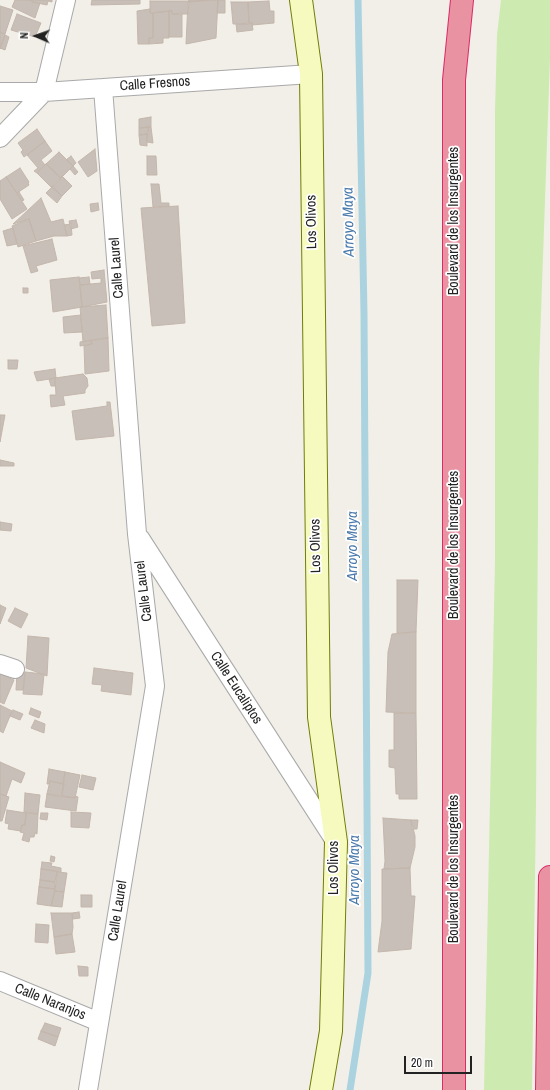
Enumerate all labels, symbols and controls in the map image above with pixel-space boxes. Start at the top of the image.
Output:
north arrow [16,16,56,56]
text: N [17,32,31,39]
street label: Calle Fresnos [119,73,191,95]
street label: Boulevard de los Insurgentes [446,147,462,295]
water label: Arroyo Maya [339,187,359,257]
street label: Los Olivos [303,195,321,249]
street label: Calle Laurel [106,237,128,299]
street label: Boulevard de los Insurgentes [446,471,462,619]
water label: Arroyo Maya [344,511,362,581]
street label: Los Olivos [307,519,325,573]
street label: Calle Laurel [132,560,156,622]
street label: Calle Eucaliptos [206,649,266,727]
street label: Boulevard de los Insurgentes [446,795,462,943]
water label: Arroyo Maya [346,835,364,905]
street label: Los Olivos [326,841,342,895]
street label: Calle Laurel [105,879,131,943]
street label: Calle Naranjos [12,980,88,1024]
scale bar [406,1048,474,1074]
text: 20 m [411,1055,433,1071]

